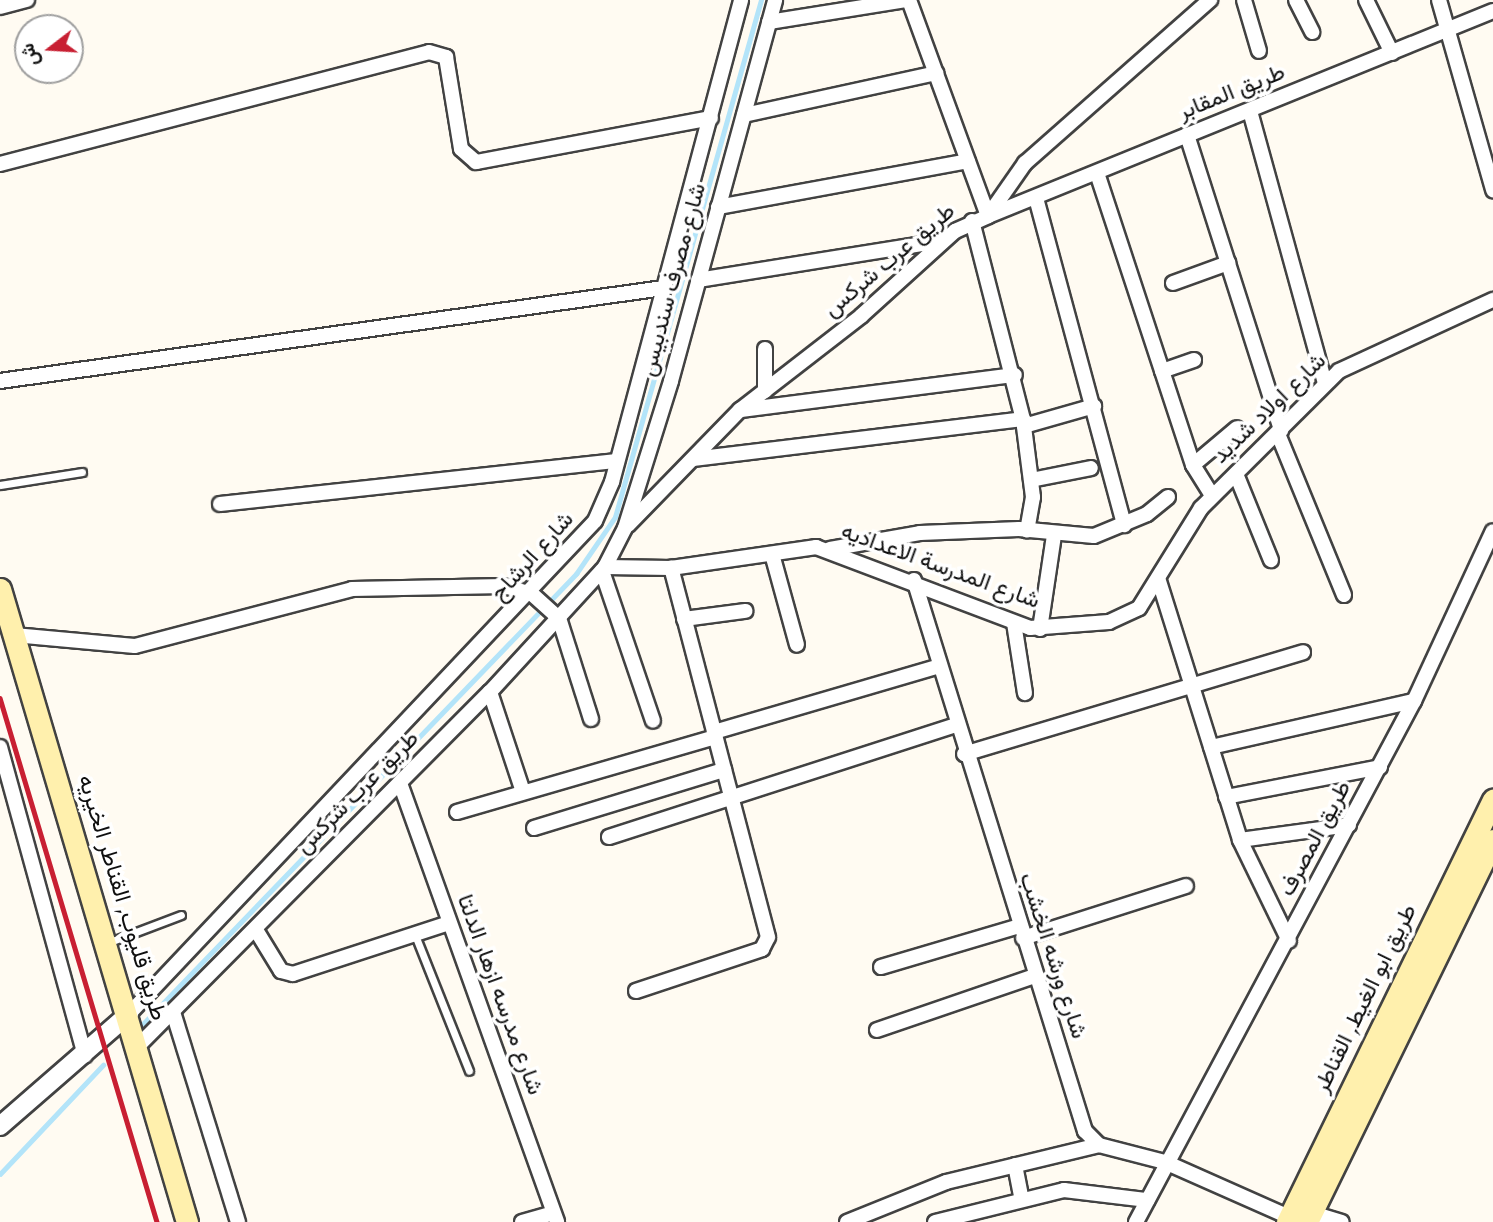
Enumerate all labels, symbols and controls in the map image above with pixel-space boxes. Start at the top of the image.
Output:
north arrow [14,14,84,84]
text: ش [13,40,48,70]
street label: طريق المقابر [1175,59,1289,127]
street label: شارع مصرف سندبيس [635,180,713,380]
street label: طريق عرب شركس [819,198,961,324]
street label: شارع اولاد شديد [1207,348,1333,470]
street label: شارع الرشاح [486,507,580,607]
street label: شارع المدرسة الاعداديه [837,518,1043,616]
street label: طريق عرب شركس [291,726,425,860]
street label: طريق قليوب, القناطر الخيريه [70,772,172,1024]
street label: طريق المصرف [1274,777,1358,901]
street label: شارع ورشه الخشب [1012,870,1092,1042]
street label: شارع مدرسه ازهار الدلتا [450,891,548,1099]
street label: طريق ابو الغيط, القناطر [1308,900,1424,1098]

